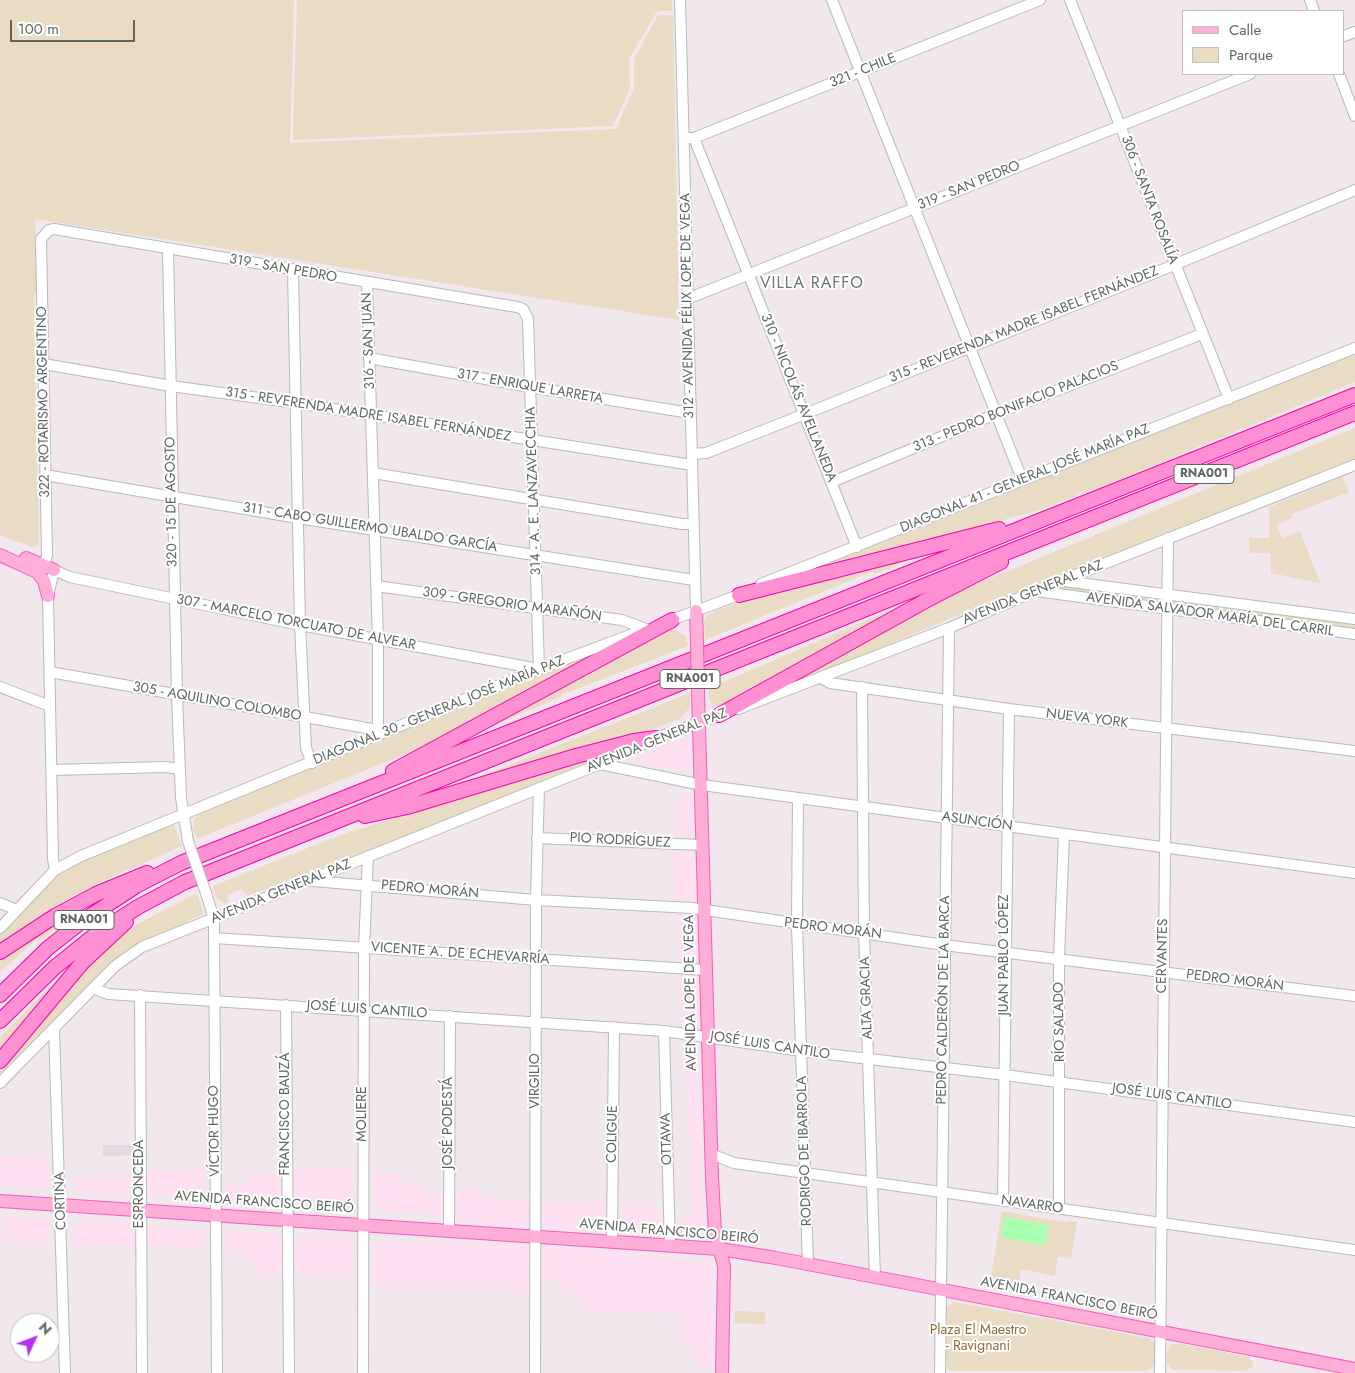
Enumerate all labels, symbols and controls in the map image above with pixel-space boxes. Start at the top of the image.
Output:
scale bar [12,10,138,42]
legend [1182,10,1345,75]
text: 100 m [18,18,59,40]
text: Calle [1229,19,1261,41]
text: Parque [1229,44,1273,66]
street label: 321 - CHILE [827,50,899,92]
street label: 306 - SANTA ROSALÍA [1117,133,1181,267]
street label: 319 - SAN PEDRO [915,158,1023,214]
street label: 312 - AVENIDA FÉLIX LOPE DE VEGA [678,193,698,419]
street label: 319 - SAN PEDRO [228,251,338,287]
street label: 315 - REVERENDA MADRE ISABEL FERNÁNDEZ [887,263,1161,387]
district label: VILLA RAFFO [759,274,865,294]
street label: 316 - SAN JUAN [359,292,379,390]
street label: 322 - ROTARISMO ARGENTINO [34,306,54,498]
street label: 310 - NICOLÁS AVELLANEDA [756,311,840,485]
street label: 313 - PEDRO BONIFACIO PALACIOS [911,358,1121,456]
street label: 317 - ENRIQUE LARRETA [456,366,604,408]
street label: 315 - REVERENDA MADRE ISABEL FERNÁNDEZ [224,384,512,446]
street label: 314 - A. E. LANZAVECCHIA [523,406,545,576]
street label: DIAGONAL 41 - GENERAL JOSÉ MARÍA PAZ [898,421,1152,537]
street label: 320 - 15 DE AGOSTO [162,437,182,567]
road number: RNA001 [1174,464,1234,484]
street label: 311 - CABO GUILLERMO UBALDO GARCÍA [242,500,498,556]
street label: AVENIDA GENERAL PAZ [960,557,1106,629]
street label: 309 - GREGORIO MARAÑÓN [421,584,603,626]
street label: AVENIDA SALVADOR MARÍA DEL CARRIL [1085,589,1335,641]
street label: 307 - MARCELO TORCUATO DE ALVEAR [175,592,417,654]
street label: DIAGONAL 30 - GENERAL JOSÉ MARÍA PAZ [311,653,567,769]
road number: RNA001 [660,670,720,689]
street label: 305 - AQUILINO COLOMBO [131,679,303,725]
street label: AVENIDA GENERAL PAZ [584,705,730,777]
street label: NUEVA YORK [1045,706,1129,732]
street label: ASUNCIÓN [940,809,1014,835]
street label: PIO RODRÍGUEZ [569,830,671,852]
street label: AVENIDA GENERAL PAZ [208,856,354,928]
street label: PEDRO MORÁN [380,877,480,903]
street label: JUAN PABLO LÓPEZ [997,894,1013,1016]
street label: PEDRO CALDERÓN DE LA BARCA [934,895,954,1105]
road number: RNA001 [54,910,114,930]
street label: AVENIDA LOPE DE VEGA [681,915,701,1071]
street label: PEDRO MORÁN [783,915,883,943]
street label: CERVANTES [1154,918,1172,994]
street label: VICENTE A. DE ECHEVARRÍA [370,939,550,969]
street label: ALTA GRACIA [857,956,877,1040]
street label: PEDRO MORÁN [1185,967,1285,995]
street label: RÍO SALADO [1051,982,1069,1062]
street label: JOSÉ LUIS CANTILO [306,997,428,1023]
street label: JOSÉ LUIS CANTILO [709,1028,831,1064]
street label: FRANCISCO BAUZÁ [278,1053,294,1175]
street label: VIRGILIO [528,1053,544,1109]
street label: RODRIGO DE IBARROLA [794,1076,816,1226]
street label: JOSÉ PODESTÁ [441,1077,457,1169]
street label: JOSÉ LUIS CANTILO [1111,1080,1233,1114]
street label: VÍCTOR HUGO [206,1085,224,1177]
street label: MOLIERE [355,1086,371,1142]
street label: COLIGUE [604,1105,622,1163]
street label: OTTAWA [658,1113,676,1165]
street label: ESPRONCEDA [132,1140,148,1228]
street label: CORTINA [52,1171,70,1231]
street label: AVENIDA FRANCISCO BEIRÓ [174,1188,354,1218]
street label: NAVARRO [1000,1192,1064,1218]
street label: AVENIDA FRANCISCO BEIRÓ [579,1216,759,1248]
street label: AVENIDA FRANCISCO BEIRÓ [979,1274,1159,1324]
north arrow [10,1313,60,1363]
text: N [34,1318,56,1339]
park label: Plaza El Maestro - Ravignani [930,1323,1026,1355]

